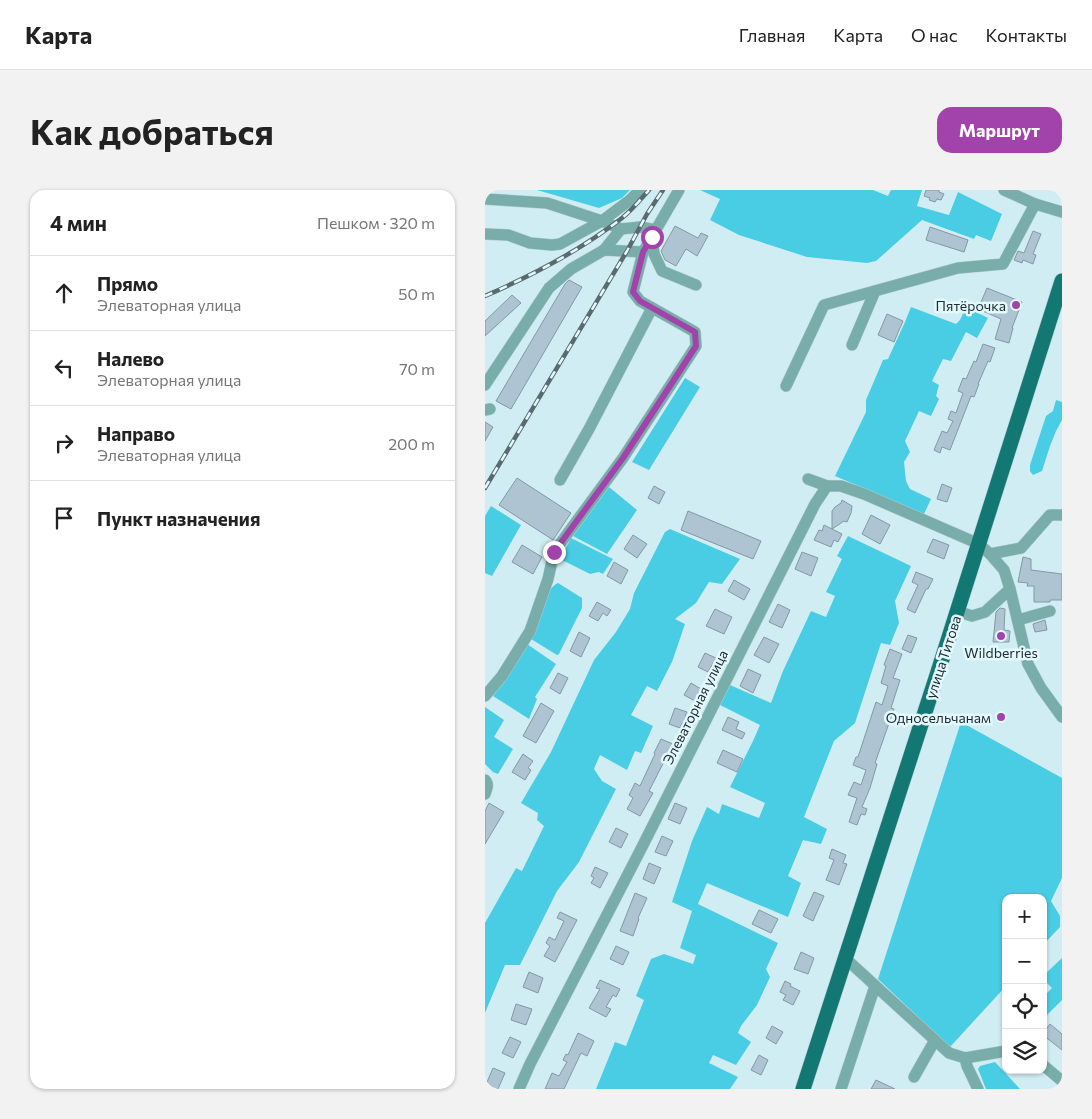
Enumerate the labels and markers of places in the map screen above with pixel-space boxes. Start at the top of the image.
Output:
place label: Пятёрочка [936,297,1006,314]
marker: Пятёрочка [1010,299,1022,311]
marker: Wildberries [995,630,1007,642]
place label: Wildberries [964,644,1038,661]
place label: Односельчанам [886,709,991,726]
marker: Односельчанам [995,711,1007,723]

